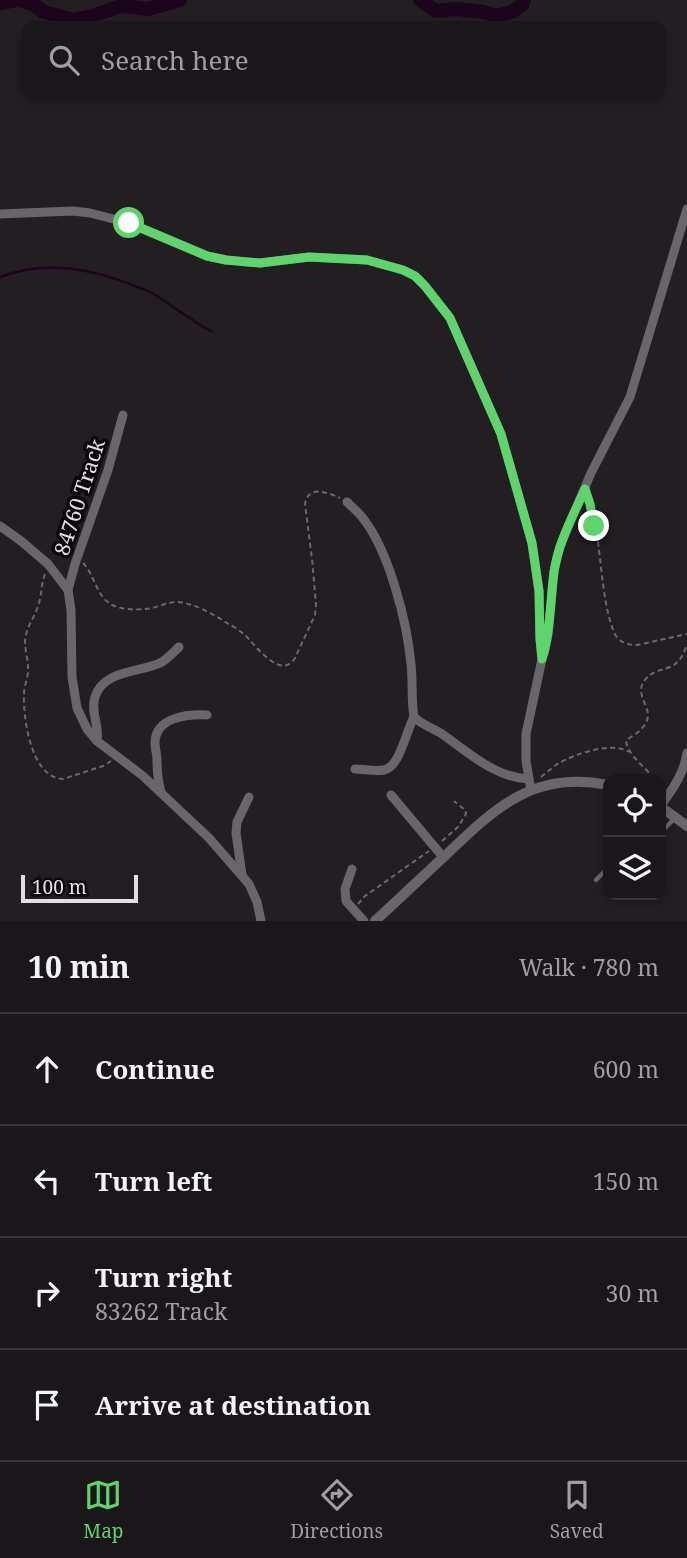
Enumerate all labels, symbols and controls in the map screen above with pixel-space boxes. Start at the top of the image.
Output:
search box [21,21,666,98]
icon: search [45,41,83,79]
text: Search here [101,42,249,78]
route start [113,207,144,238]
street label: 84760 Track [47,434,111,559]
route end [578,510,609,541]
map controls [603,774,666,900]
button: locate [603,774,666,837]
button: layers [603,837,666,900]
scale bar [21,872,138,904]
text: 100 m [32,874,87,900]
text: 10 min [28,946,130,987]
text: Walk · 780 m [519,951,659,983]
icon: ahead [28,1050,66,1088]
text: Continue [95,1051,215,1087]
text: 600 m [593,1053,659,1085]
icon: left [28,1162,66,1200]
text: Turn left [95,1163,212,1199]
text: 150 m [593,1165,659,1197]
text: Turn right [95,1259,232,1295]
icon: right [28,1274,66,1312]
text: 30 m [606,1277,659,1309]
text: 83262 Track [95,1295,227,1327]
icon: arrive [28,1386,66,1424]
text: Arrive at destination [95,1387,371,1423]
tab: Map [83,1476,124,1544]
tab: Directions [290,1476,383,1544]
tab: Saved [550,1476,604,1544]

